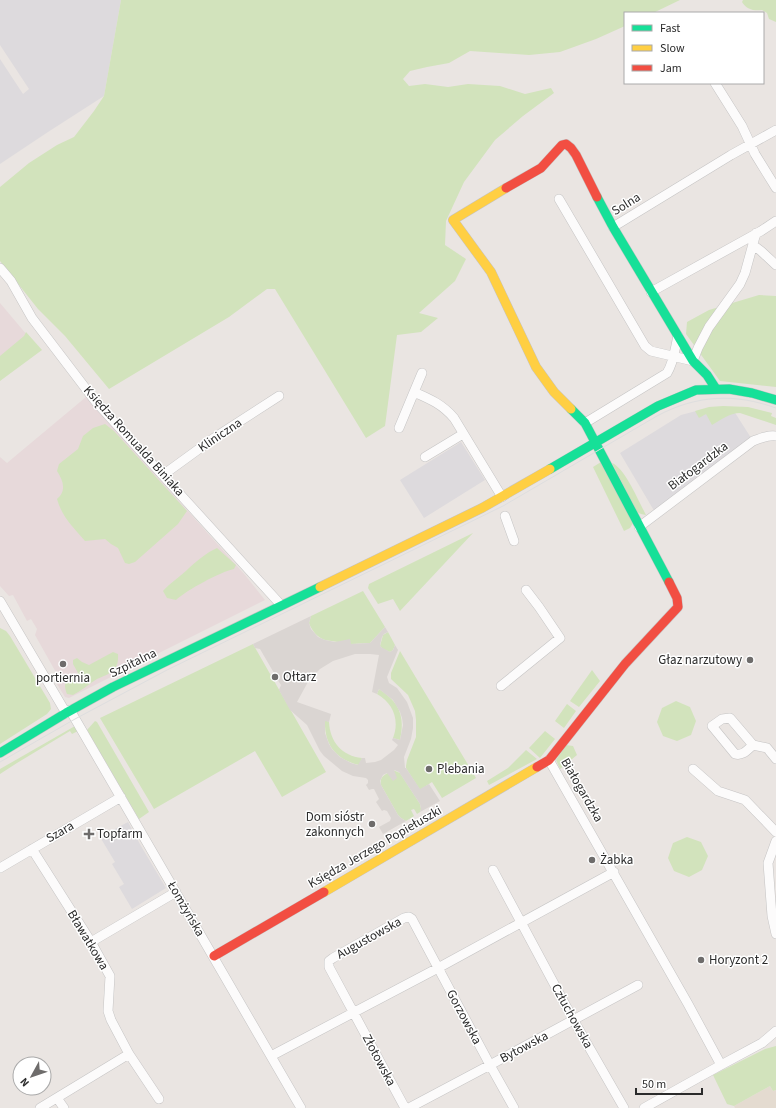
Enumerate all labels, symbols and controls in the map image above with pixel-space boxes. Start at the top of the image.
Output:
legend [624,12,764,84]
text: Fast [660,20,680,37]
text: Slow [660,40,685,57]
text: Jam [660,60,682,77]
street label: Solna [608,188,644,220]
street label: Księdza Romualda Biniaka [79,382,189,500]
street label: Kliniczna [194,414,246,456]
street label: Białogardzka [664,437,732,495]
street label: Szpitalna [106,644,160,682]
place label: Głaz narzutowy [658,651,742,669]
marker: Głaz narzutowy [745,655,755,665]
marker: portiernia [58,659,68,669]
place label: Ołtarz [283,668,317,686]
place label: portiernia [36,669,90,687]
marker: Ołtarz [270,672,280,682]
street label: Białogardzka [556,755,608,825]
place label: Plebania [437,760,485,778]
marker: Plebania [424,764,434,774]
street label: Księdza Jerzego Popiełuszki [305,801,445,893]
place label: Dom sióstr zakonnych [306,808,364,841]
street label: Szara [43,817,77,847]
marker: Dom sióstr zakonnych [367,819,377,829]
place label: Topfarm [97,825,143,843]
marker: Topfarm [84,829,94,839]
place label: Żabka [600,851,633,869]
marker: Żabka [587,855,597,865]
street label: Łomżyńska [162,877,209,940]
street label: Bławatkowa [63,907,113,973]
street label: Augustowska [333,913,405,963]
place label: Horyzont 2 [709,951,768,969]
marker: Horyzont 2 [696,955,706,965]
street label: Człuchowska [547,980,597,1052]
street label: Gorzowska [442,986,486,1048]
street label: Bytowska [497,1027,551,1067]
street label: Złotowska [358,1031,400,1089]
north arrow [12,1056,52,1096]
scale bar [636,1070,702,1096]
text: N [17,1074,33,1090]
text: 50 m [642,1076,666,1093]

